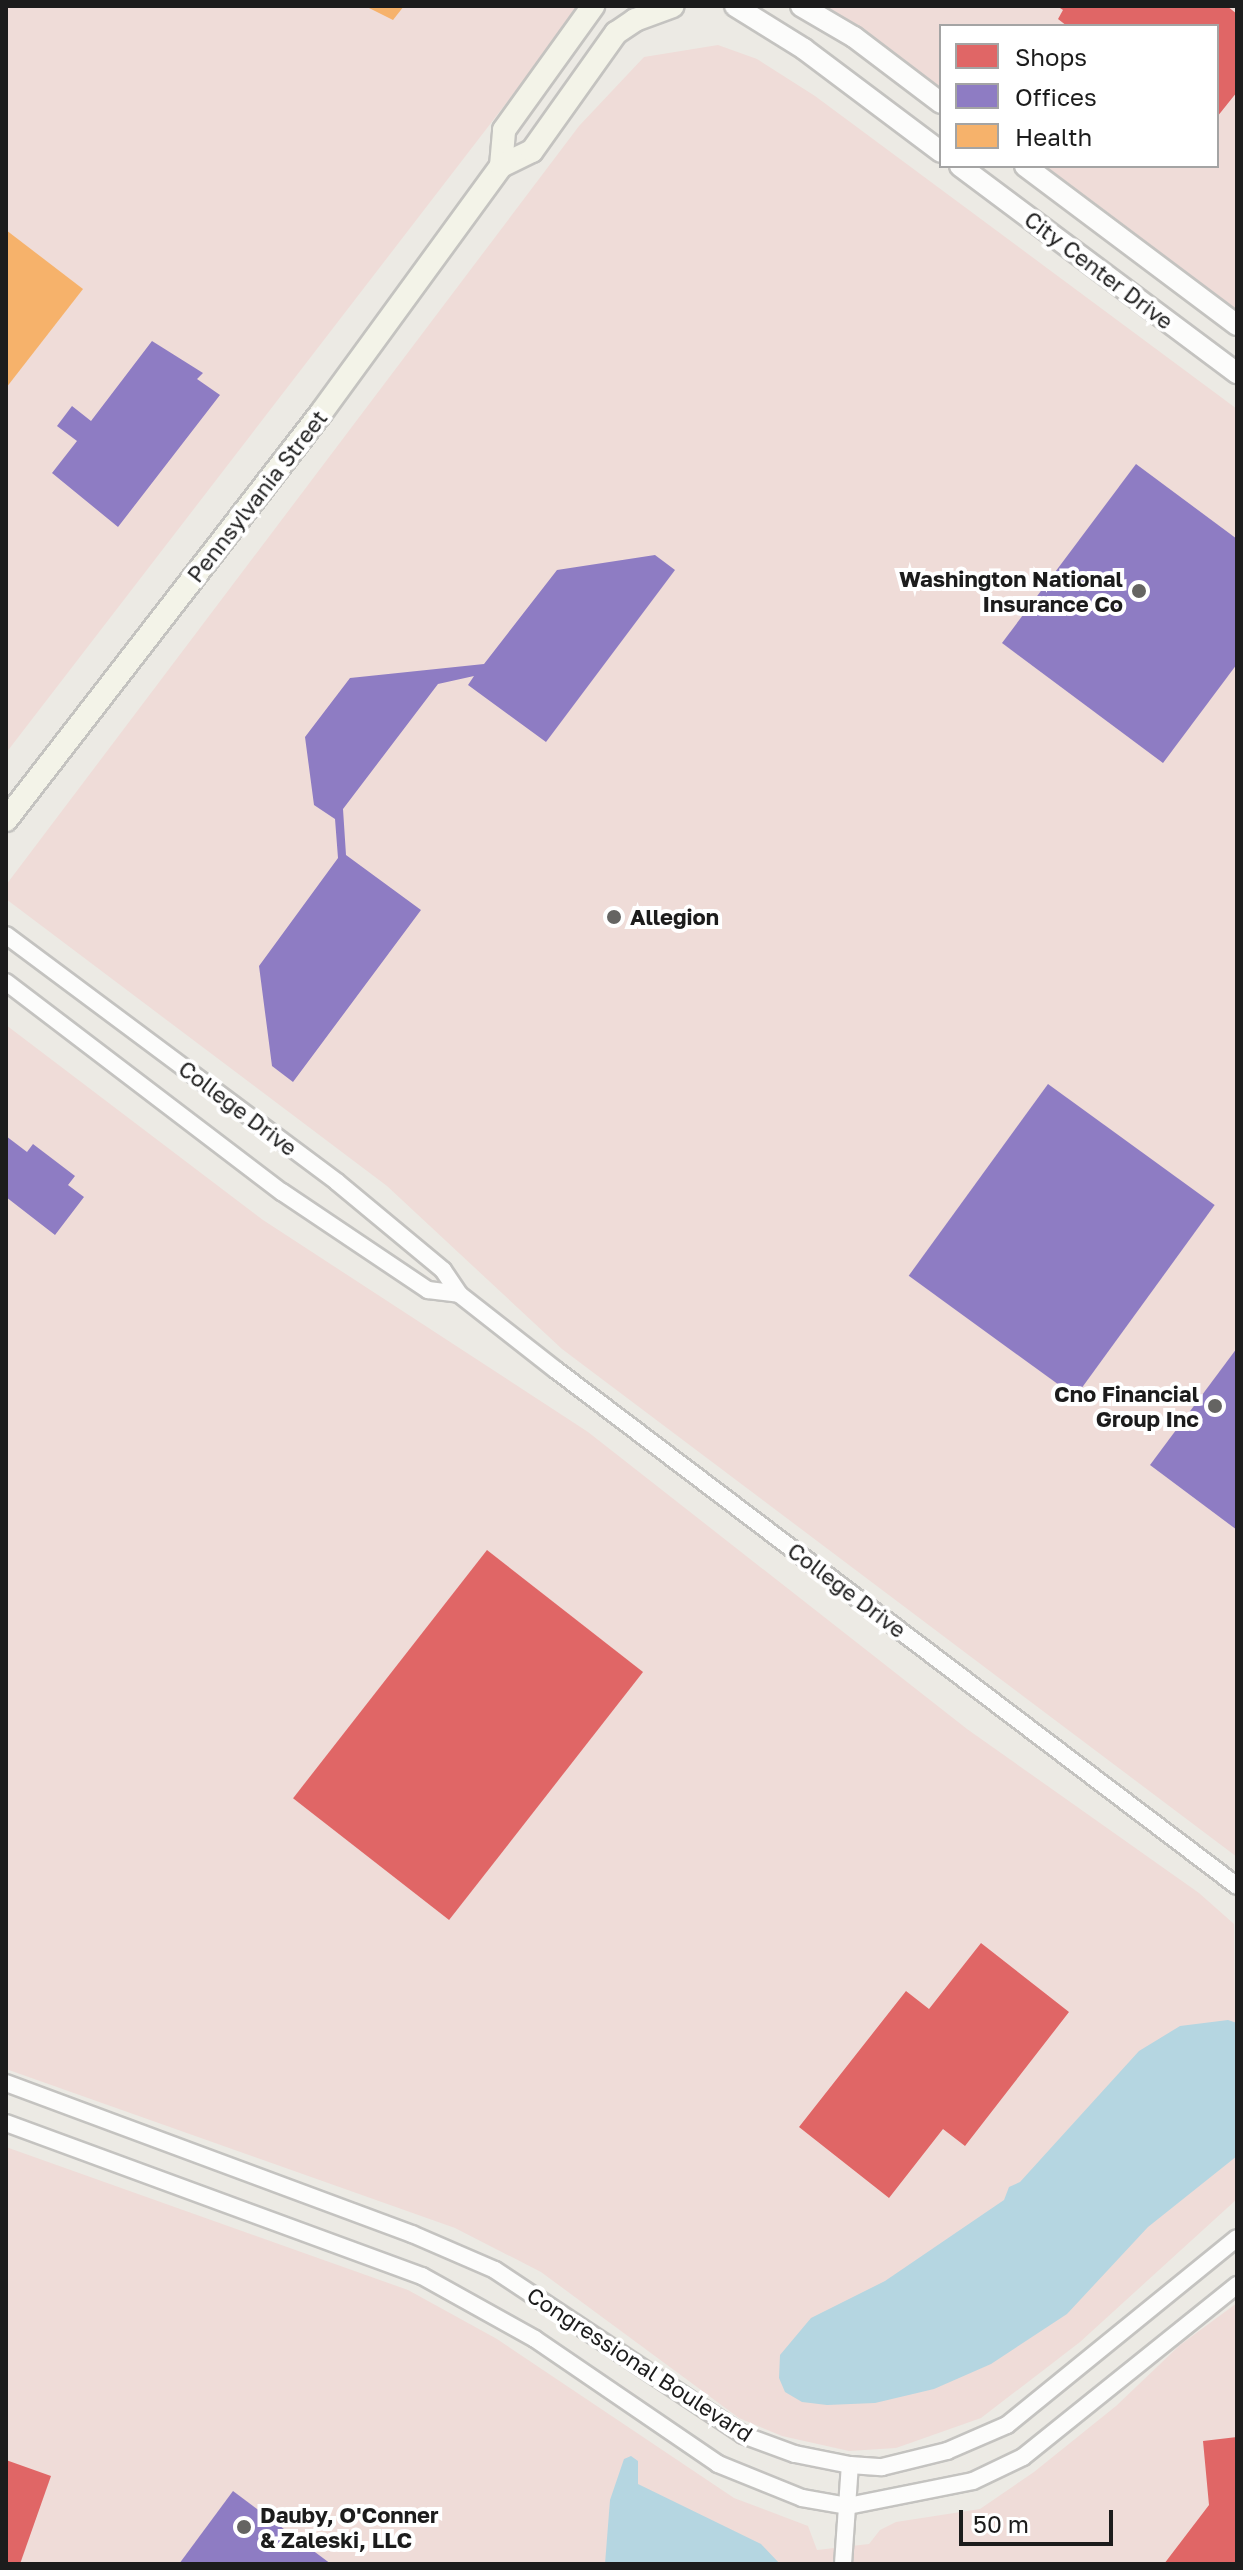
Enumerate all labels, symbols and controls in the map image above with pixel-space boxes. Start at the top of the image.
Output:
legend [939,24,1219,168]
text: Shops [1015,42,1087,71]
text: Offices [1015,82,1097,111]
text: Health [1015,122,1092,151]
street label: City Center Drive [1020,206,1178,334]
street label: Pennsylvania Street [182,405,332,587]
place label: Washington National Insurance Co [899,565,1123,616]
marker: Washington National Insurance Co [1130,582,1148,600]
place label: Allegion [630,904,719,930]
marker: Allegion [605,908,623,926]
street label: College Drive [174,1055,302,1161]
place label: Cno Financial Group Inc [1054,1380,1199,1432]
marker: Cno Financial Group Inc [1206,1397,1224,1415]
street label: College Drive [783,1537,911,1643]
street label: Congressional Boulevard [522,2281,758,2447]
scale bar [963,2494,1117,2544]
place label: Dauby, O'Conner & Zaleski, LLC [260,2501,439,2552]
text: 50 m [973,2509,1029,2538]
marker: Dauby, O'Conner & Zaleski, LLC [235,2518,253,2536]

